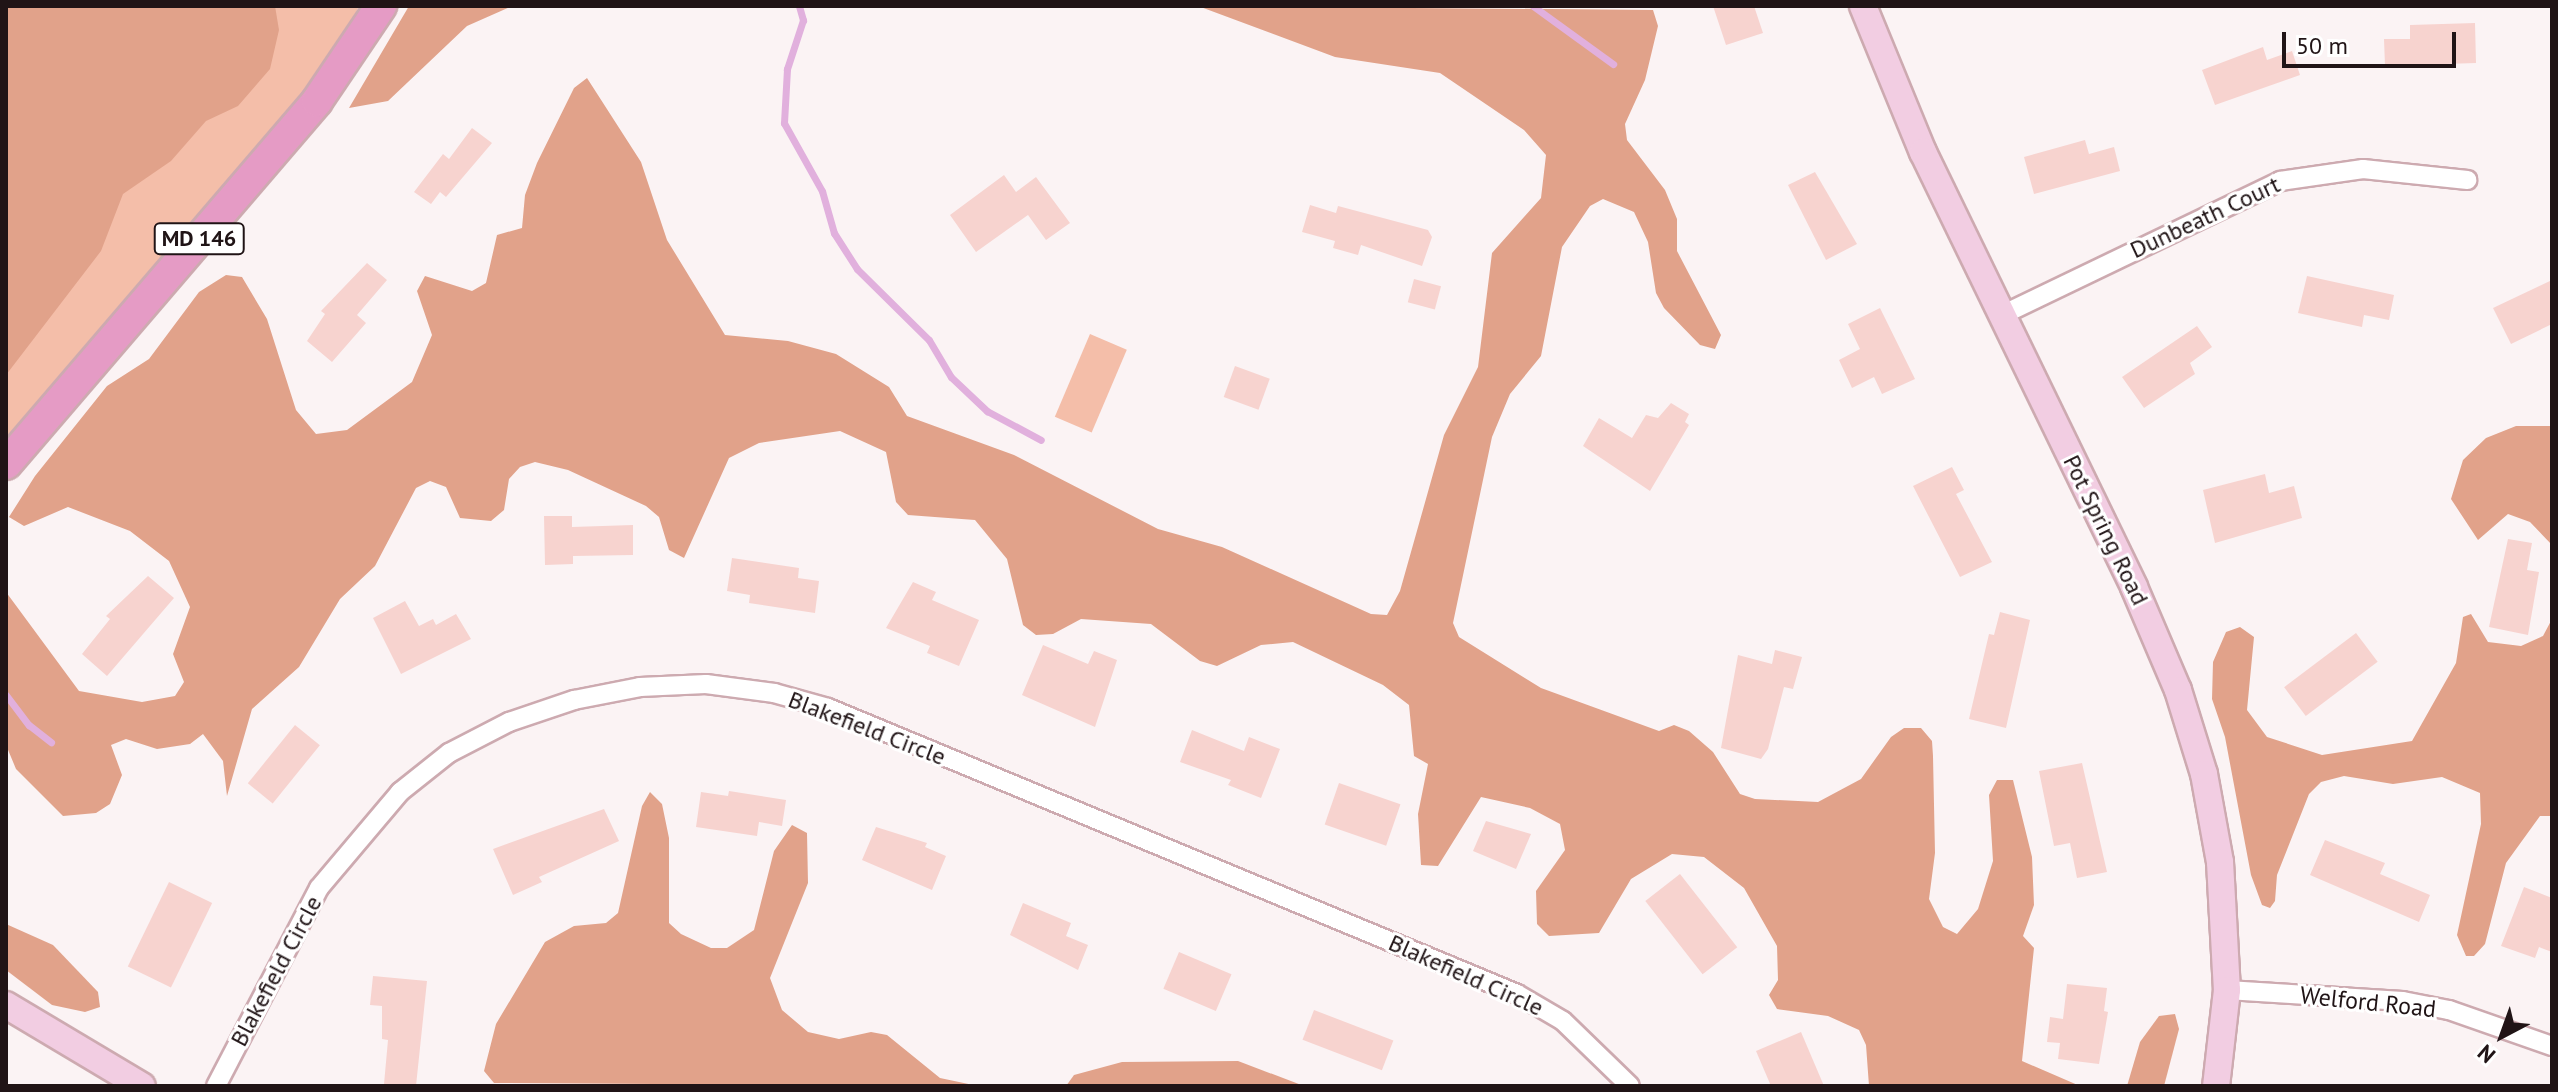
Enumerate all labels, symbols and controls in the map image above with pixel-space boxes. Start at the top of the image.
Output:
scale bar [2286,16,2460,66]
text: 50 m [2296,30,2348,61]
street label: Dunbeath Court [2125,170,2285,264]
road number: MD 146 [153,221,245,257]
street label: Pot Spring Road [2057,450,2155,610]
street label: Blakefield Circle [784,685,950,771]
street label: Blakefield Circle [224,891,328,1051]
street label: Blakefield Circle [1384,928,1548,1022]
street label: Welford Road [2299,981,2437,1023]
north arrow [2462,996,2542,1076]
text: N [2472,1039,2501,1069]

